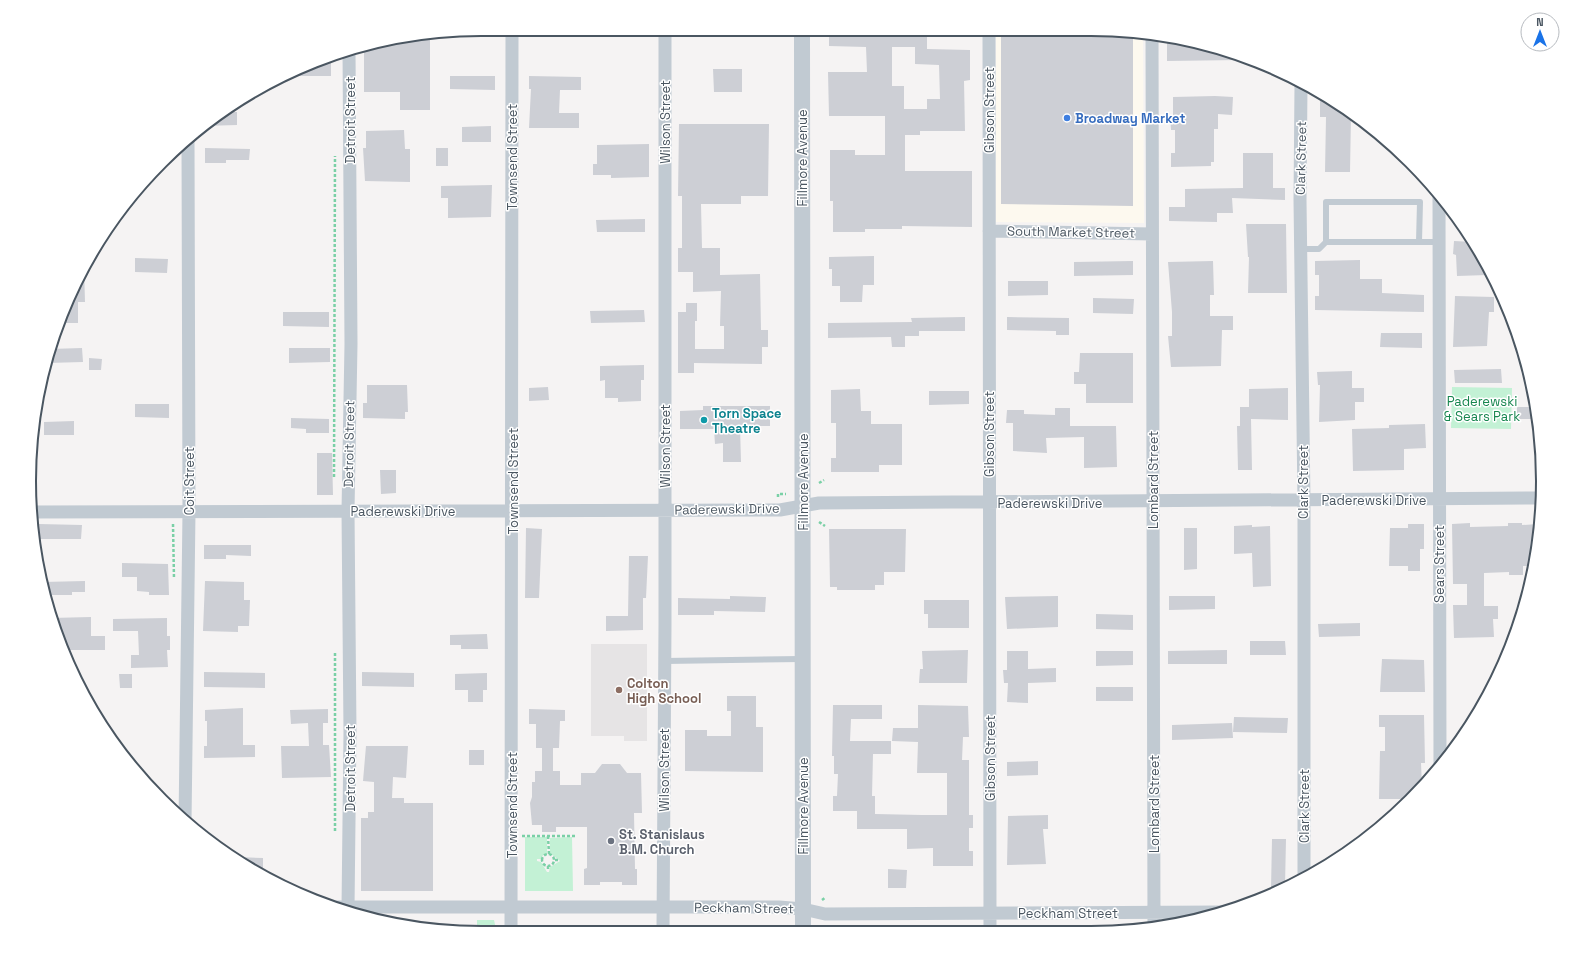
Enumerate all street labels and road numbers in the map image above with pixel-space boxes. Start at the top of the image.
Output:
street label: Gibson Street [981,67,998,153]
street label: Detroit Street [342,76,359,163]
street label: Wilson Street [657,80,674,164]
street label: Townsend Street [504,104,521,210]
street label: Fillmore Avenue [794,109,811,207]
street label: Clark Street [1292,121,1310,195]
street label: South Market Street [1007,222,1135,242]
street label: Gibson Street [981,391,998,477]
street label: Detroit Street [340,400,358,488]
street label: Wilson Street [657,404,674,488]
street label: Townsend Street [505,428,522,534]
street label: Lombard Street [1145,431,1162,529]
street label: Fillmore Avenue [795,433,812,531]
street label: Clark Street [1295,445,1312,519]
street label: Coit Street [181,447,198,515]
street label: Paderewski Drive [1321,492,1427,509]
street label: Paderewski Drive [997,495,1103,512]
street label: Paderewski Drive [674,500,780,518]
street label: Paderewski Drive [350,503,456,520]
street label: Sears Street [1431,525,1448,603]
street label: Gibson Street [982,715,999,801]
street label: Detroit Street [342,724,359,811]
street label: Wilson Street [656,728,673,812]
street label: Townsend Street [504,752,521,858]
street label: Lombard Street [1146,755,1163,853]
street label: Fillmore Avenue [795,757,812,855]
street label: Clark Street [1296,769,1313,843]
street label: Peckham Street [694,899,794,917]
street label: Peckham Street [1018,905,1118,922]

